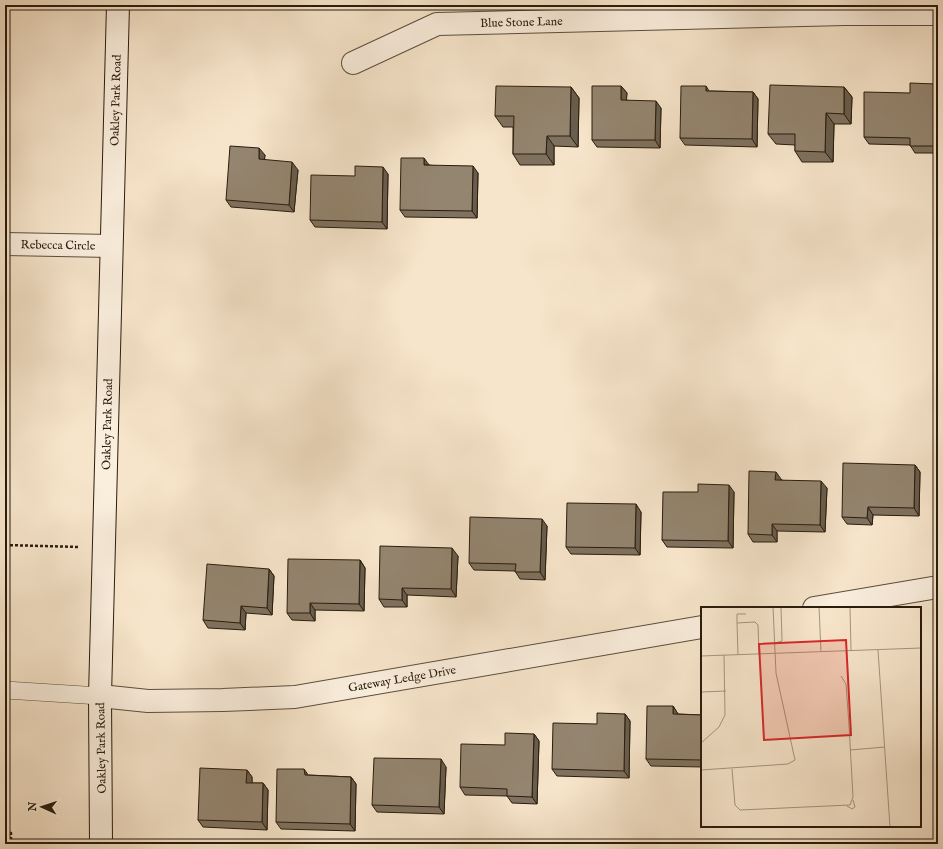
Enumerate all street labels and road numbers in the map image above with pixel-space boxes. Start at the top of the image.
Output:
street label: Blue Stone Lane [480,14,563,31]
street label: Oakley Park Road [107,54,125,146]
street label: Rebecca Circle [20,237,96,254]
street label: Oakley Park Road [99,378,116,470]
street label: Gateway Ledge Drive [347,662,458,696]
street label: Oakley Park Road [93,702,110,794]

